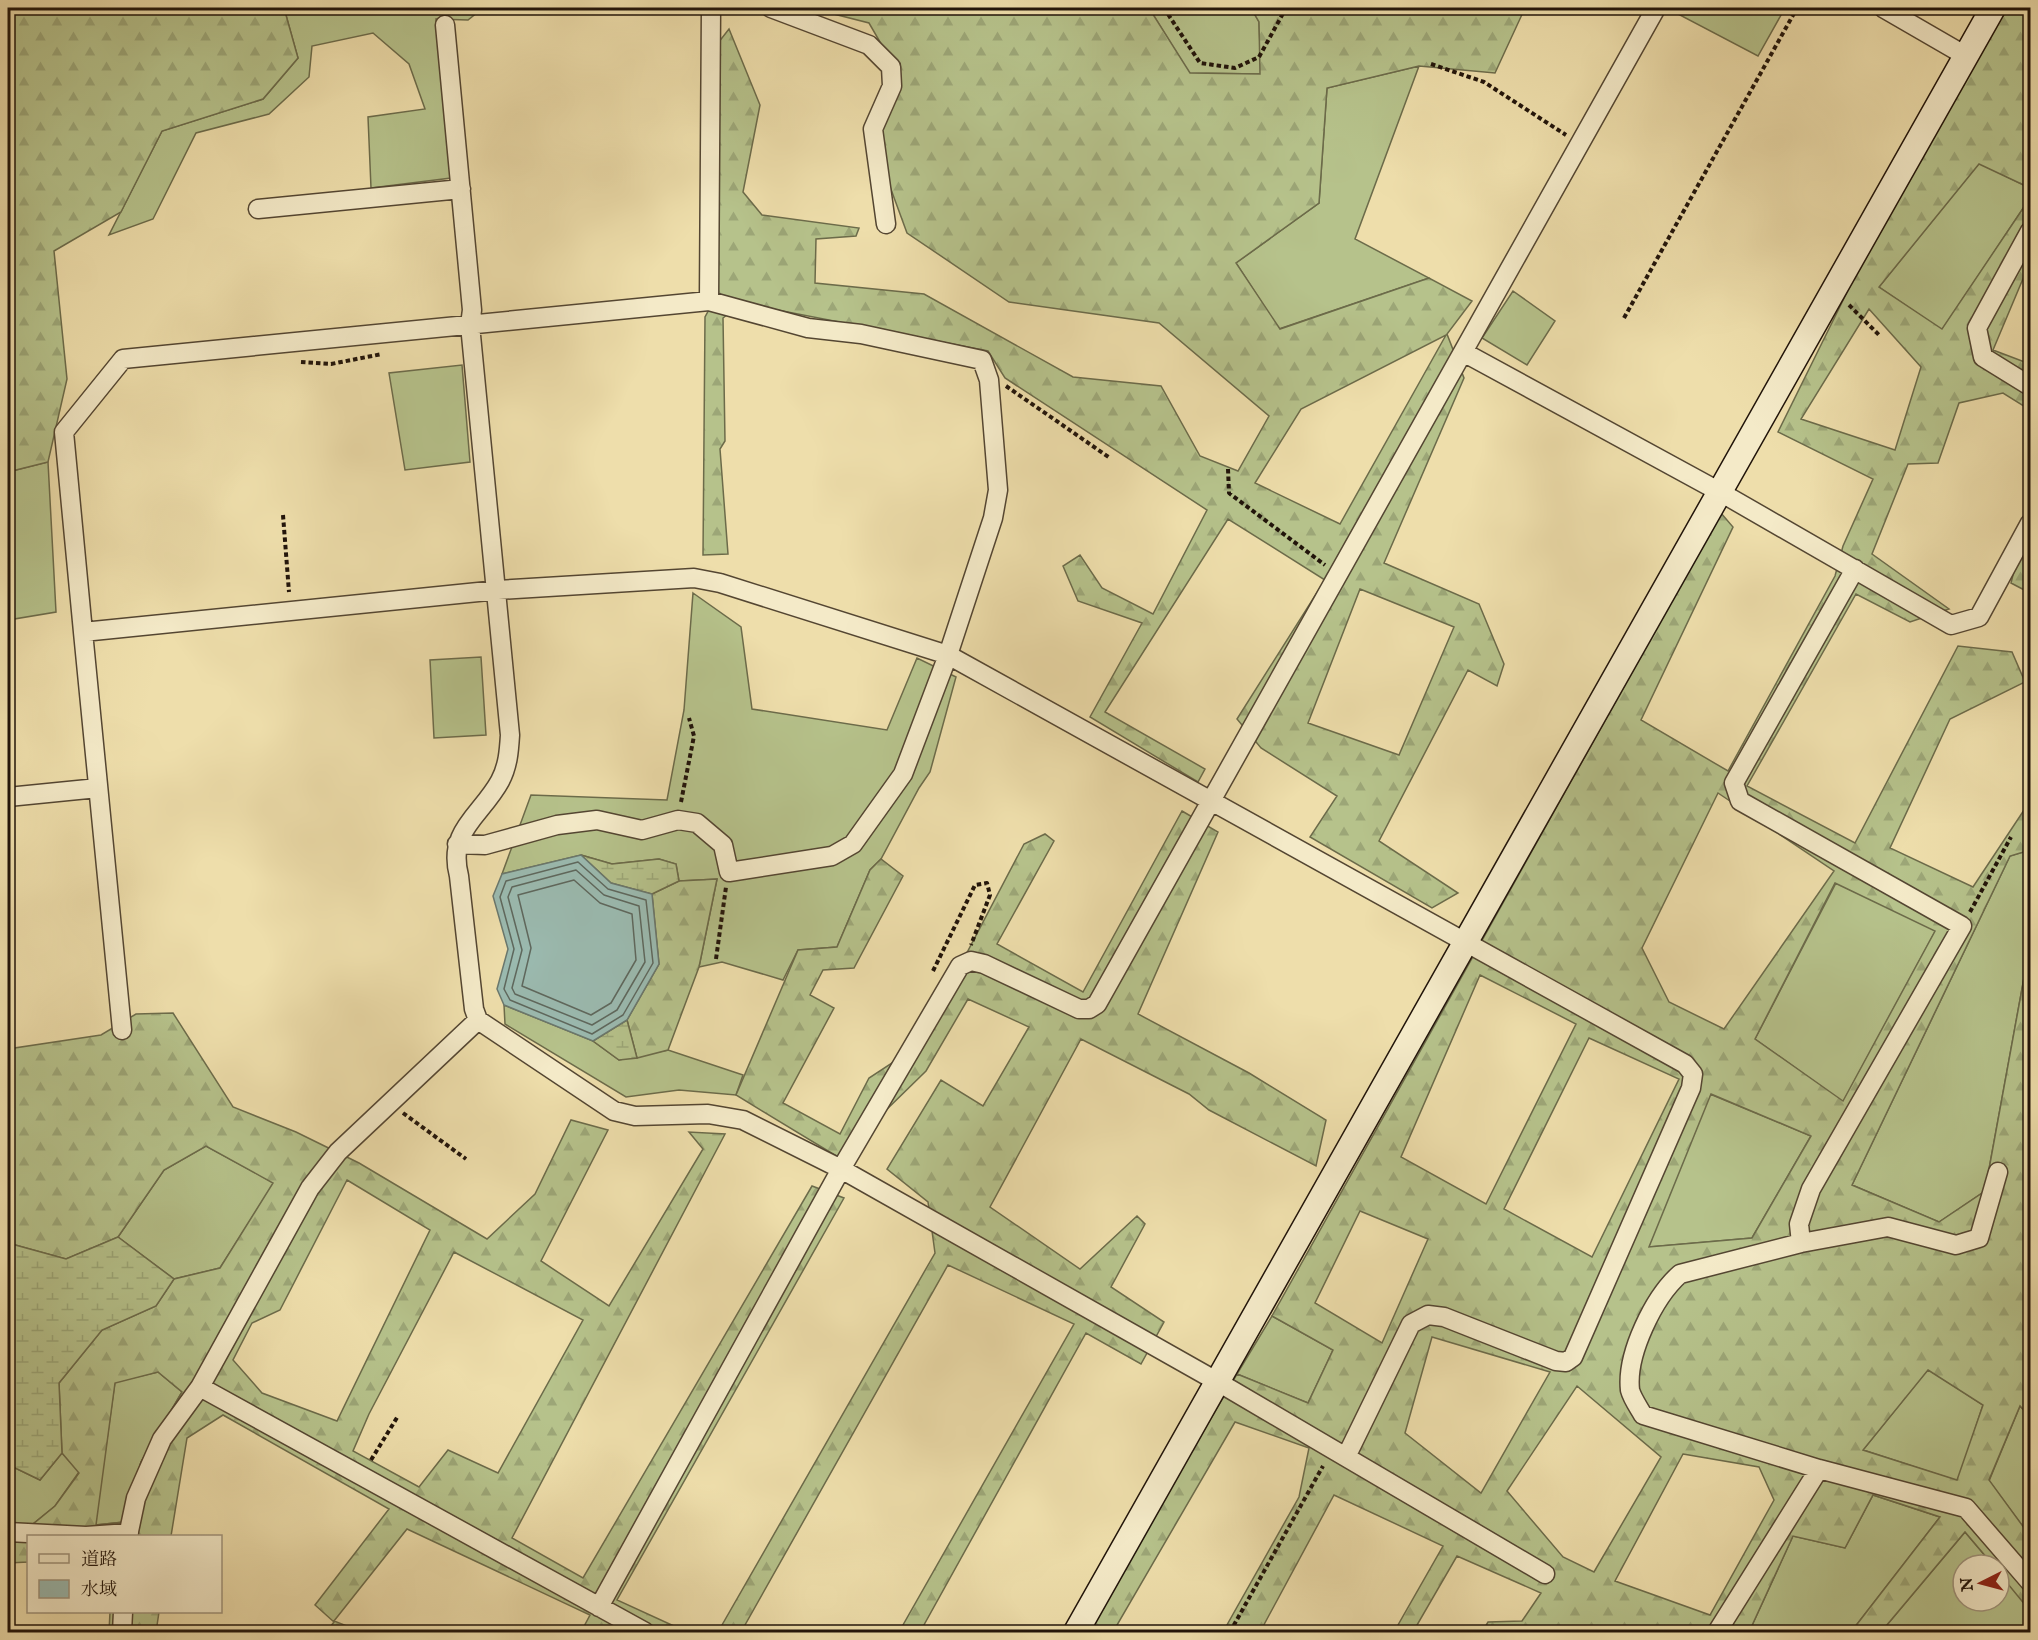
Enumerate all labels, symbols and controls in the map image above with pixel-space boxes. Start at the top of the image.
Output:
legend [27,1535,222,1613]
text: 道路 [81,1549,117,1572]
north arrow [1951,1553,2011,1613]
text: N [1957,1576,1979,1593]
text: 水域 [81,1579,117,1602]

